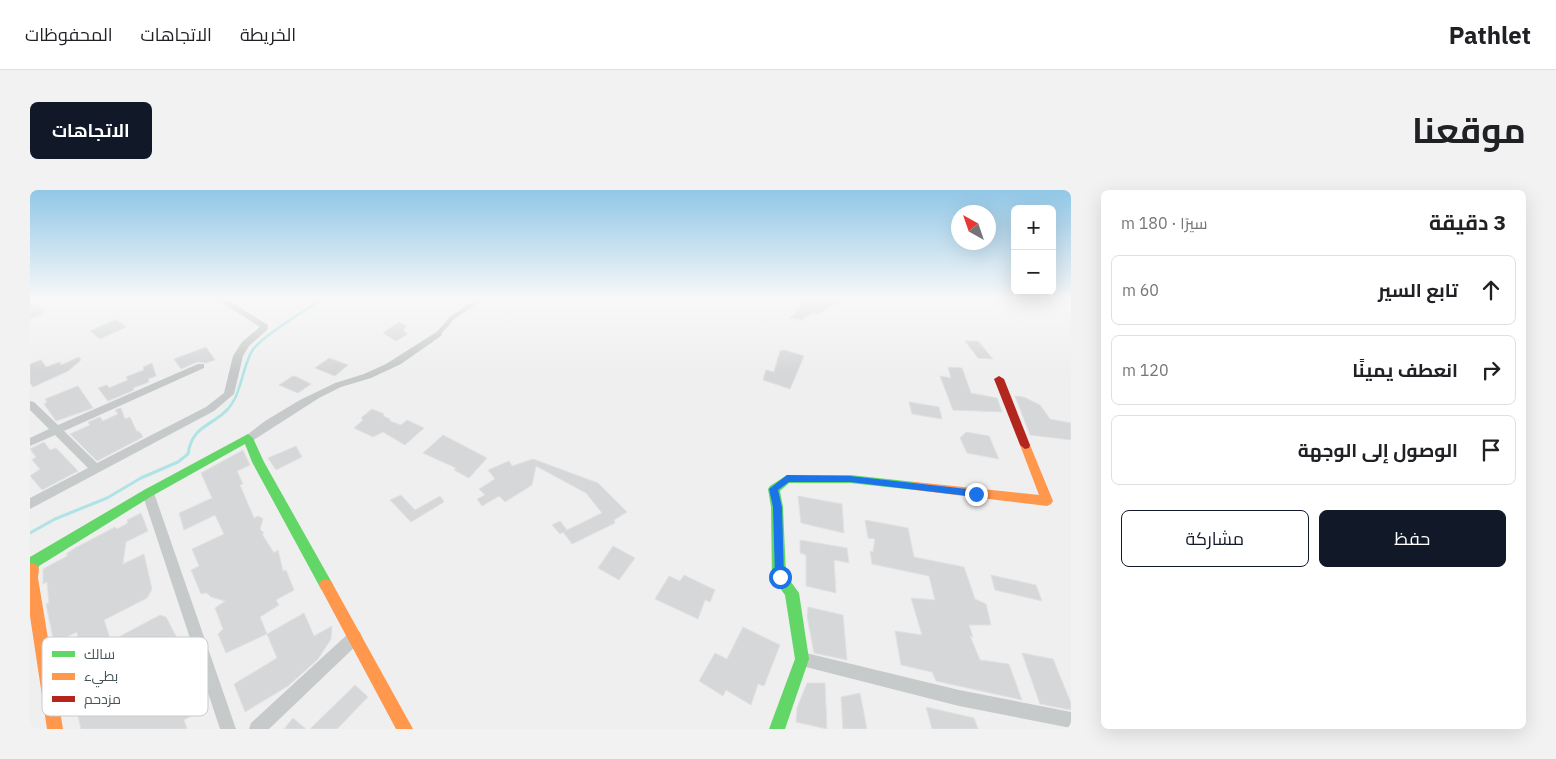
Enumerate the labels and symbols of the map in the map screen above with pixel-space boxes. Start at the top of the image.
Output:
north arrow [951,205,996,250]
route end [965,483,988,506]
route start [769,566,792,589]
legend [42,637,208,716]
text: سالك [84,645,115,663]
text: بطيء [84,667,118,688]
text: مزدحم [84,690,121,709]

